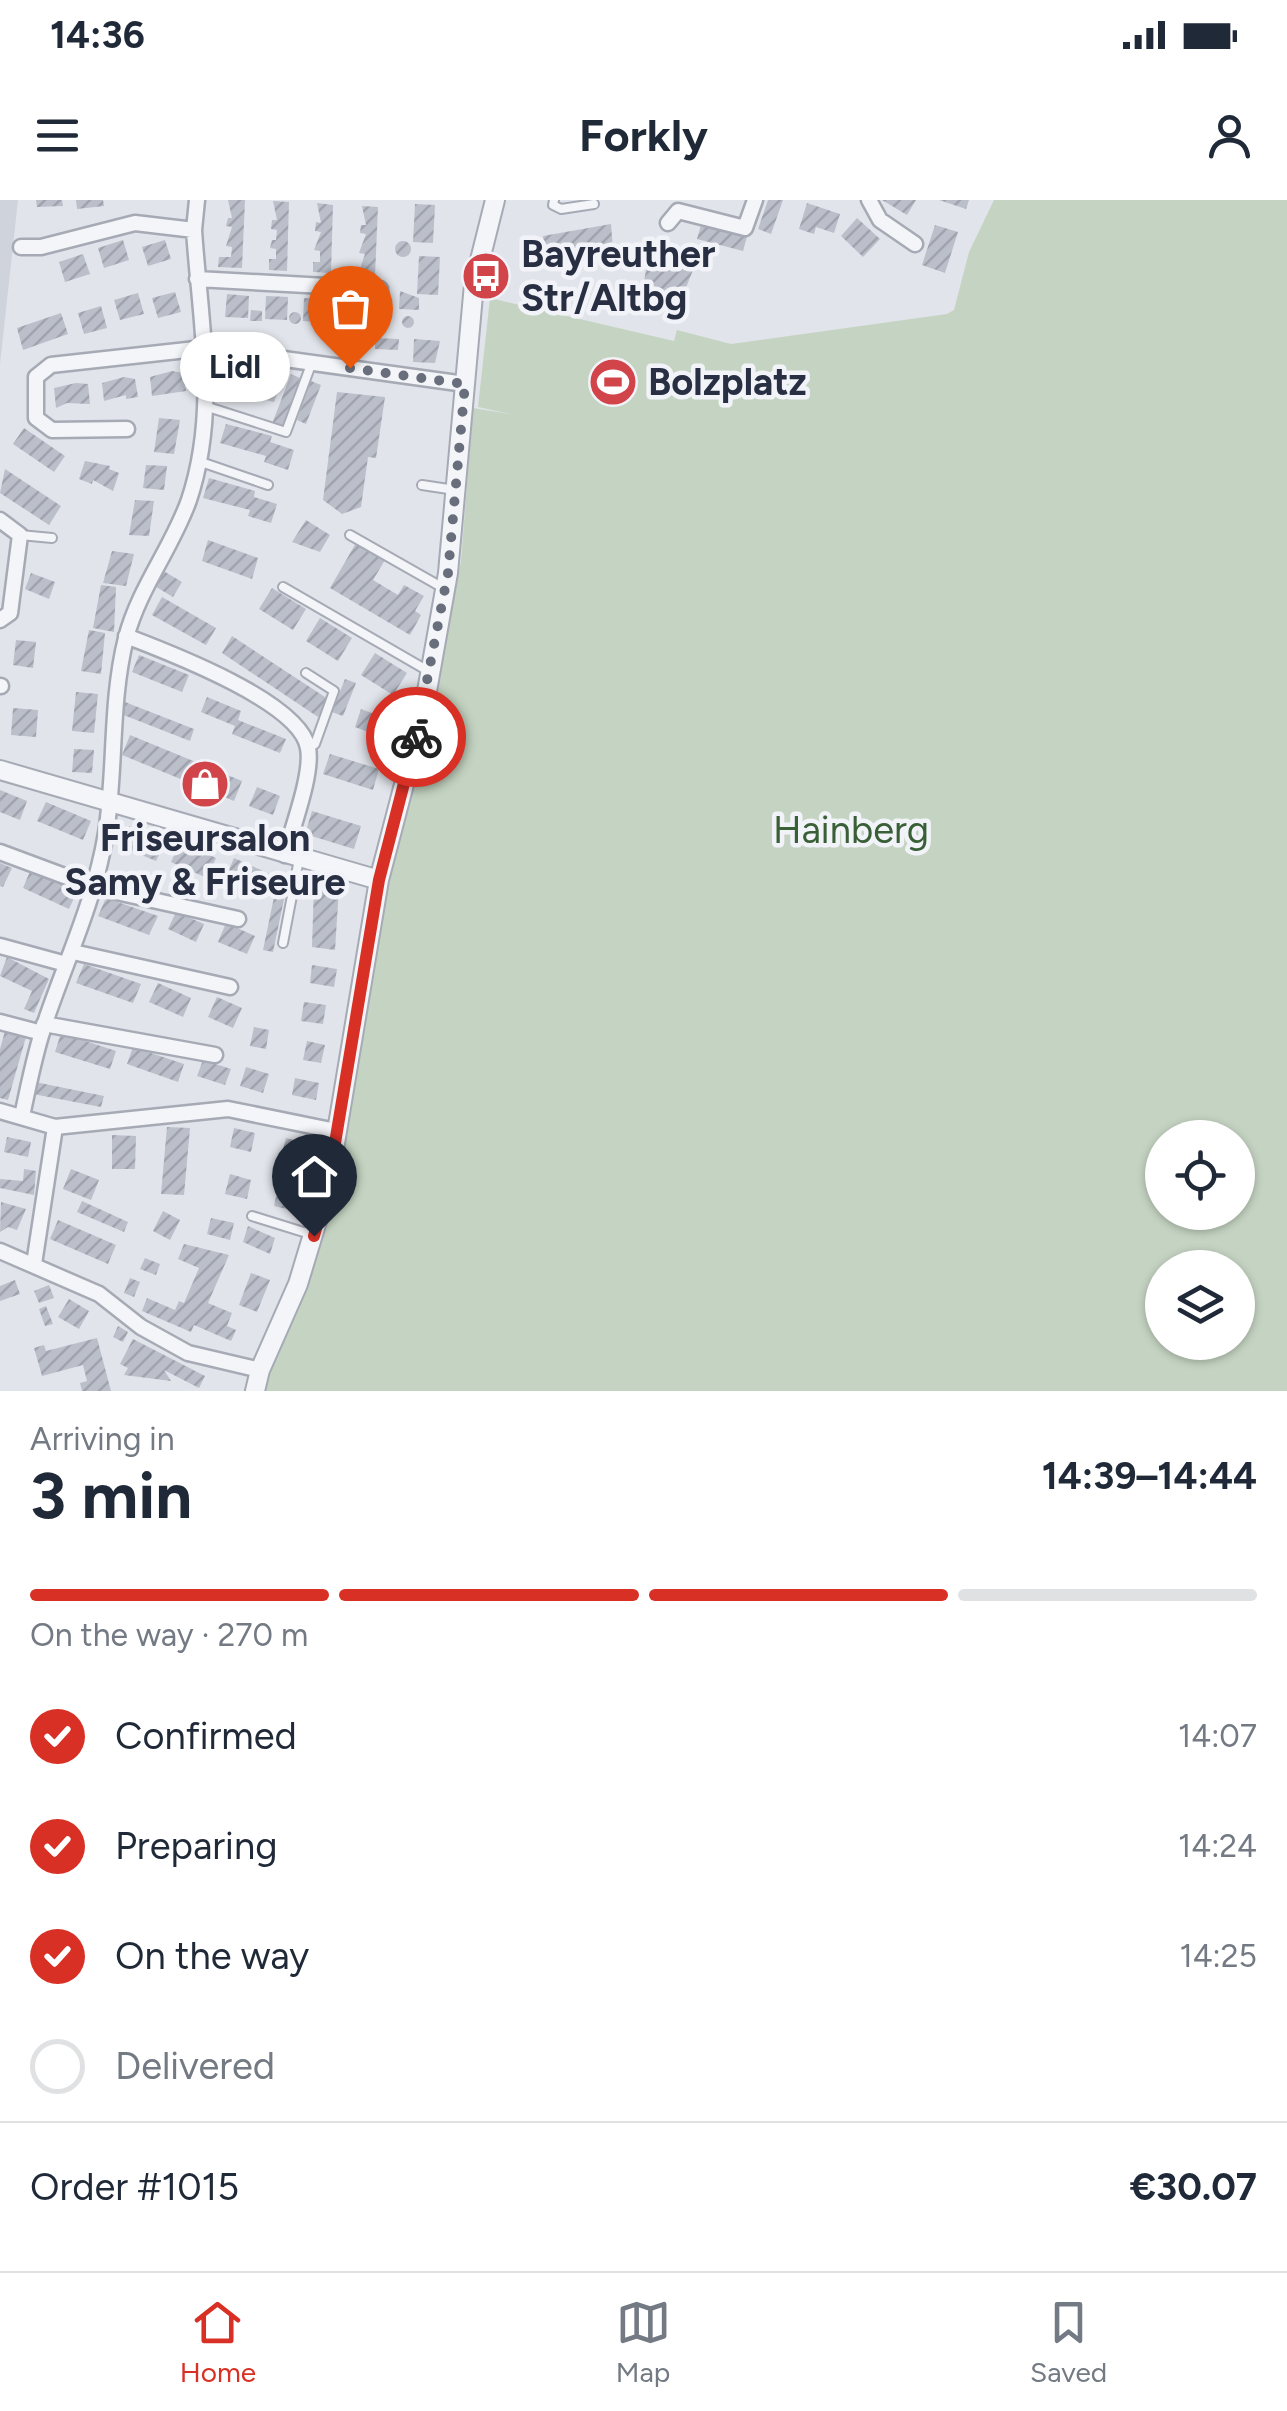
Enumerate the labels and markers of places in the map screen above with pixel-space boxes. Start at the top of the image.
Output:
place label: Bayreuther Str/Altbg [521,231,715,321]
bus stop icon: Bayreuther Str/Altbg [460,250,512,302]
pin [308,266,393,369]
callout: Lidl [180,333,290,403]
sports icon: Bolzplatz [587,356,639,408]
place label: Bolzplatz [648,359,807,405]
shop icon: Friseursalon Samy & Friseure [179,758,231,810]
place label: Friseursalon Samy & Friseure [64,815,346,905]
pin [272,1134,357,1237]

